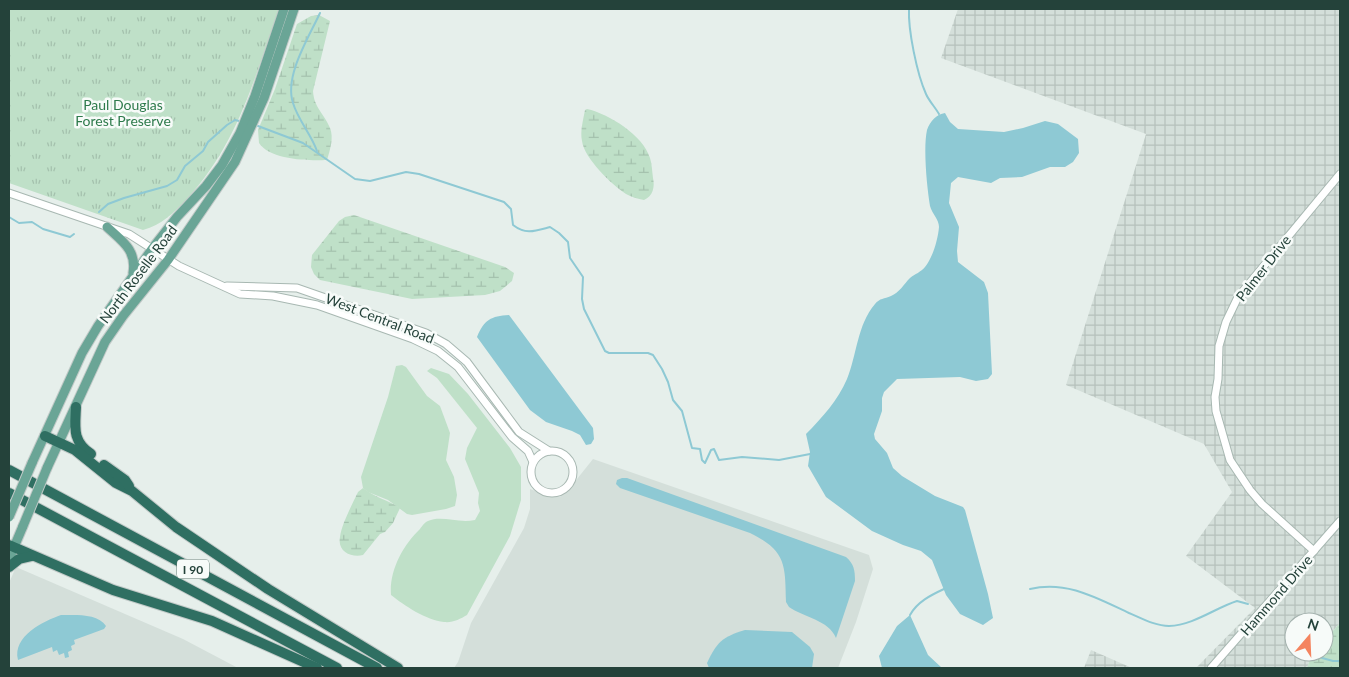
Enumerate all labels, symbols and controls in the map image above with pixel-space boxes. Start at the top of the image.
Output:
park label: Paul Douglas Forest Preserve [75,96,171,129]
street label: North Roselle Road [96,222,180,326]
street label: Palmer Drive [1232,232,1294,304]
street label: West Central Road [323,289,437,347]
street label: Hammond Drive [1236,551,1316,639]
road number: I 90 [177,560,209,578]
north arrow [1284,612,1334,662]
text: N [1306,614,1321,634]

